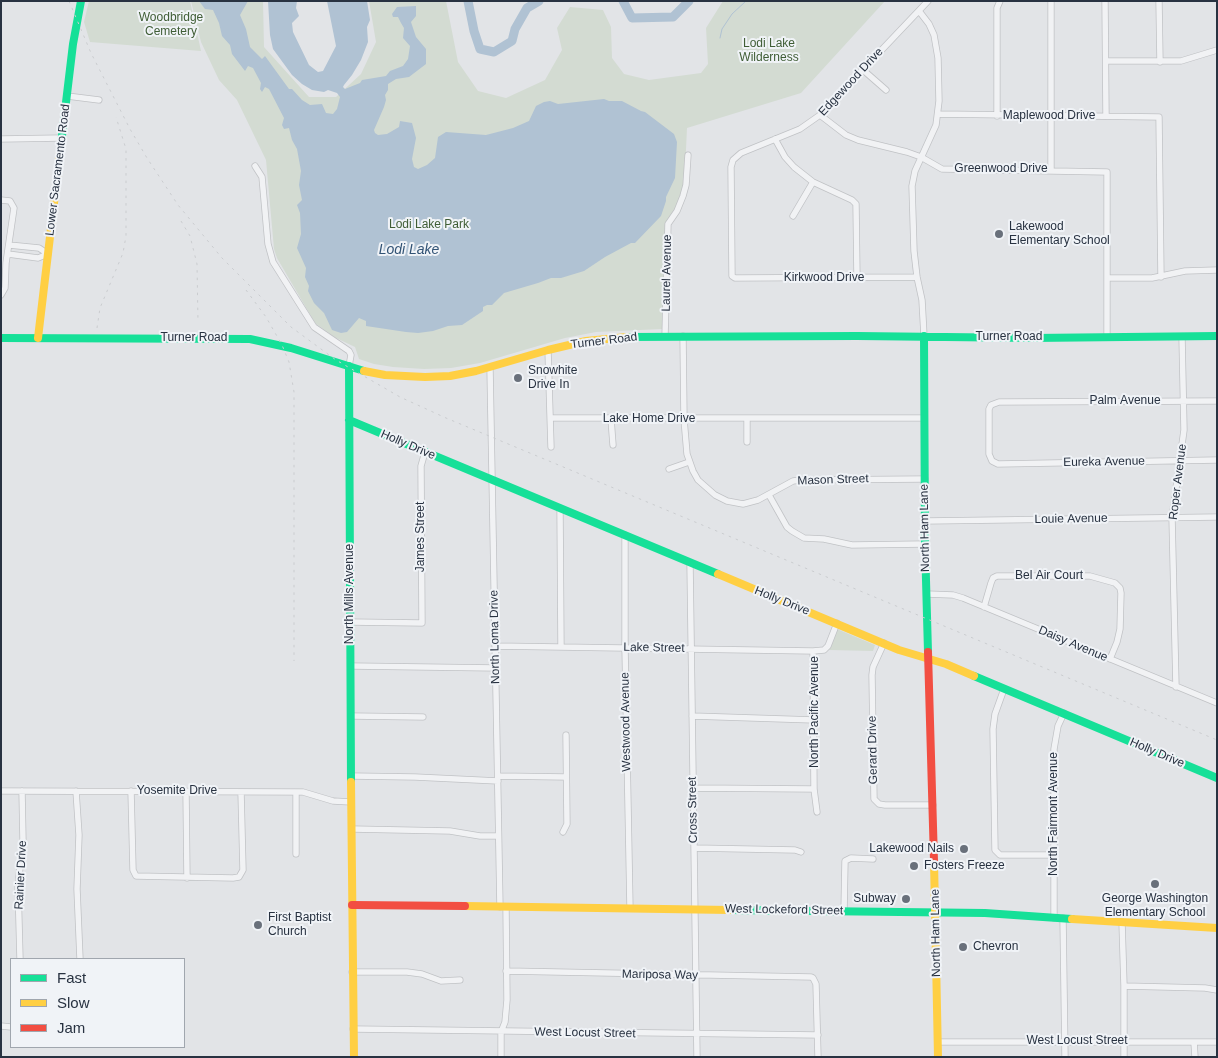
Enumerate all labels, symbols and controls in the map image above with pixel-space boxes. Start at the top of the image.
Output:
park label: Woodbridge Cemetery [139,11,203,39]
park label: Lodi Lake Wilderness [739,37,799,65]
street label: Edgewood Drive [816,45,886,119]
street label: Lower Sacramento Road [43,103,73,237]
street label: Maplewood Drive [1003,109,1095,123]
street label: Greenwood Drive [954,162,1048,176]
park label: Lodi Lake Park [389,218,469,232]
place label: Lakewood Elementary School [1009,220,1110,248]
marker: Lakewood Elementary School [993,228,1005,240]
street label: Laurel Avenue [659,234,675,312]
water label: Lodi Lake [379,242,439,258]
street label: Kirkwood Drive [784,271,864,285]
street label: Turner Road [570,330,638,352]
street label: Turner Road [976,330,1042,344]
street label: Turner Road [161,331,227,345]
place label: Snowhite Drive In [528,364,577,392]
marker: Snowhite Drive In [512,372,524,384]
street label: Palm Avenue [1089,394,1161,408]
street label: Lake Home Drive [603,412,695,426]
street label: Holly Drive [378,427,438,463]
street label: Roper Avenue [1166,443,1190,521]
street label: Eureka Avenue [1063,454,1145,470]
street label: Mason Street [797,472,869,488]
street label: North Ham Lane [917,484,933,572]
street label: James Street [414,502,428,572]
street label: Louie Avenue [1034,511,1108,527]
street label: North Mills Avenue [343,544,357,644]
street label: Bel Air Court [1015,569,1083,583]
street label: Holly Drive [752,583,812,619]
street label: North Loma Drive [487,590,503,684]
street label: Daisy Avenue [1036,623,1110,665]
street label: Lake Street [623,640,685,656]
street label: North Pacific Avenue [808,656,822,768]
street label: Westwood Avenue [618,672,634,772]
street label: Gerard Drive [865,716,881,784]
street label: Holly Drive [1127,735,1187,771]
street label: North Fairmont Avenue [1047,752,1061,876]
street label: Cross Street [685,777,701,843]
street label: Yosemite Drive [137,784,217,798]
street label: Rainier Drive [12,840,30,910]
place label: Lakewood Nails [869,842,954,856]
marker: Lakewood Nails [958,843,970,855]
place label: Fosters Freeze [924,859,1005,873]
marker: Fosters Freeze [908,860,920,872]
marker: George Washington Elementary School [1149,878,1161,890]
street label: North Ham Lane [928,889,944,977]
place label: Subway [853,892,896,906]
place label: George Washington Elementary School [1102,892,1208,920]
marker: Subway [900,893,912,905]
street label: West Lockeford Street [725,902,843,918]
place label: First Baptist Church [268,911,331,939]
marker: First Baptist Church [252,919,264,931]
place label: Chevron [973,940,1018,954]
marker: Chevron [957,941,969,953]
legend [10,958,185,1048]
street label: Mariposa Way [622,967,698,983]
text: Fast [57,969,86,986]
text: Slow [57,994,90,1011]
text: Jam [57,1019,85,1036]
street label: West Locust Street [534,1025,636,1041]
street label: West Locust Street [1026,1034,1128,1048]

